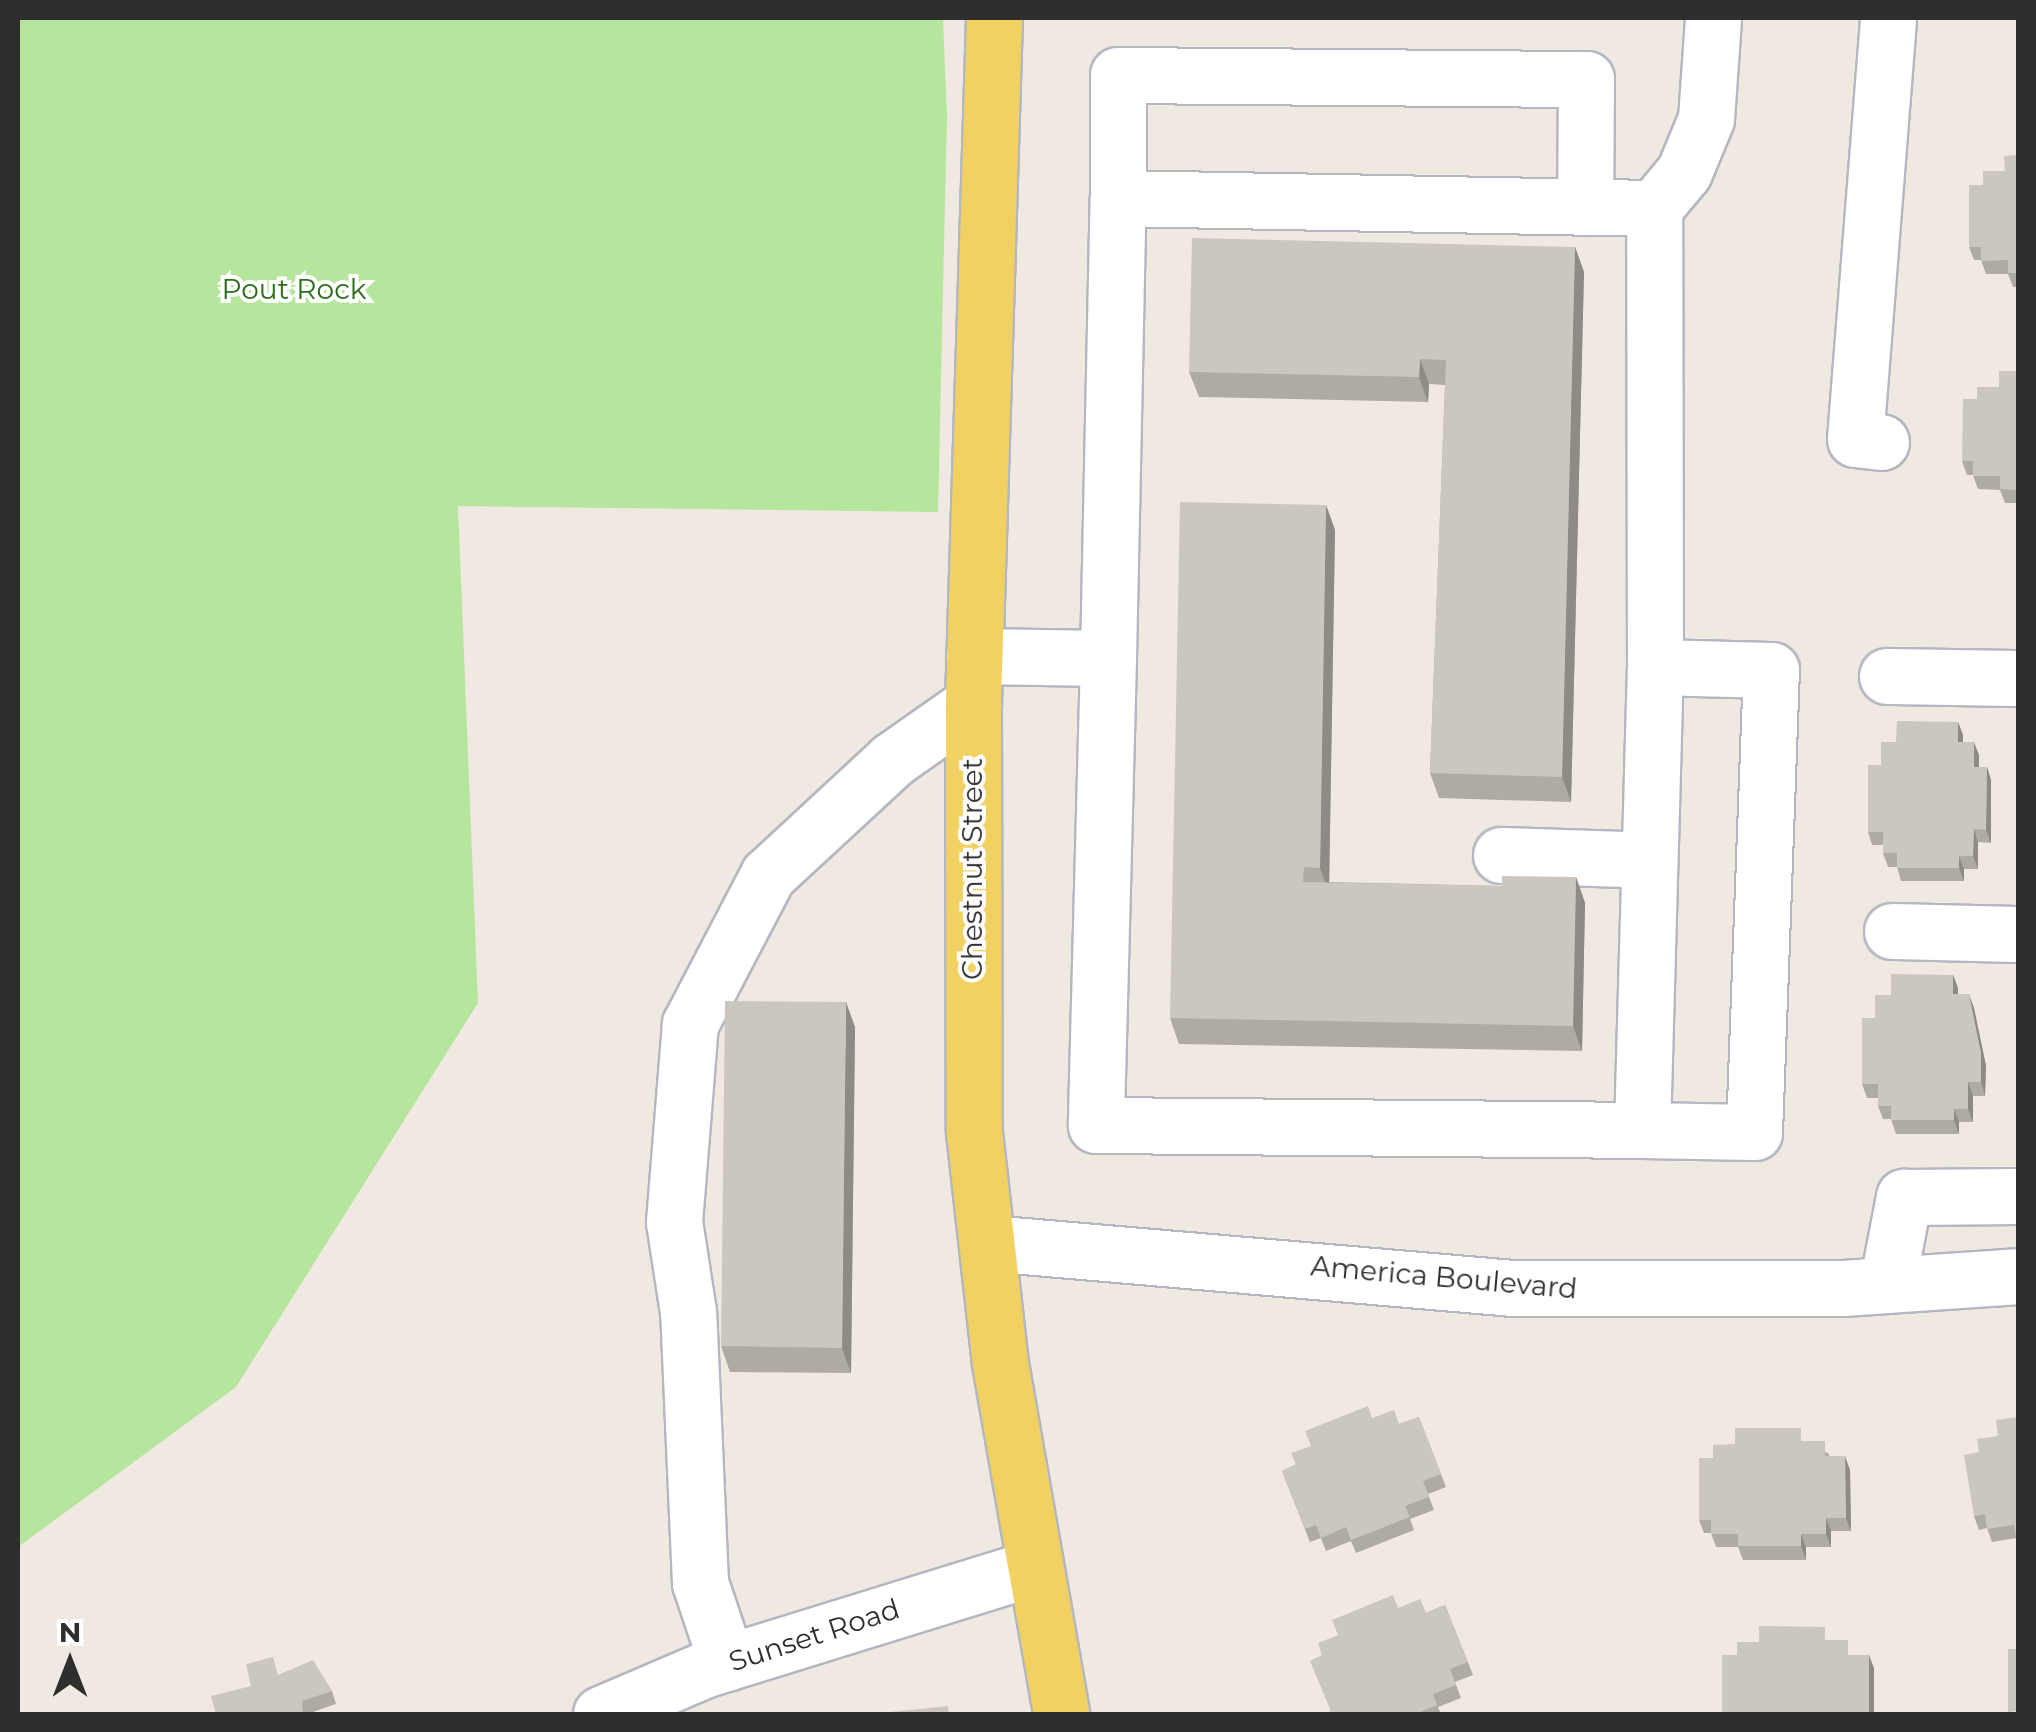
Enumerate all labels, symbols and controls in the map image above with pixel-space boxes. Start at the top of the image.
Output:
park label: Pout Rock [222,272,366,306]
street label: Chestnut Street [955,758,989,980]
street label: America Boulevard [1309,1249,1579,1305]
street label: Sunset Road [724,1592,904,1678]
north arrow [20,1612,120,1712]
text: N [59,1615,81,1649]

